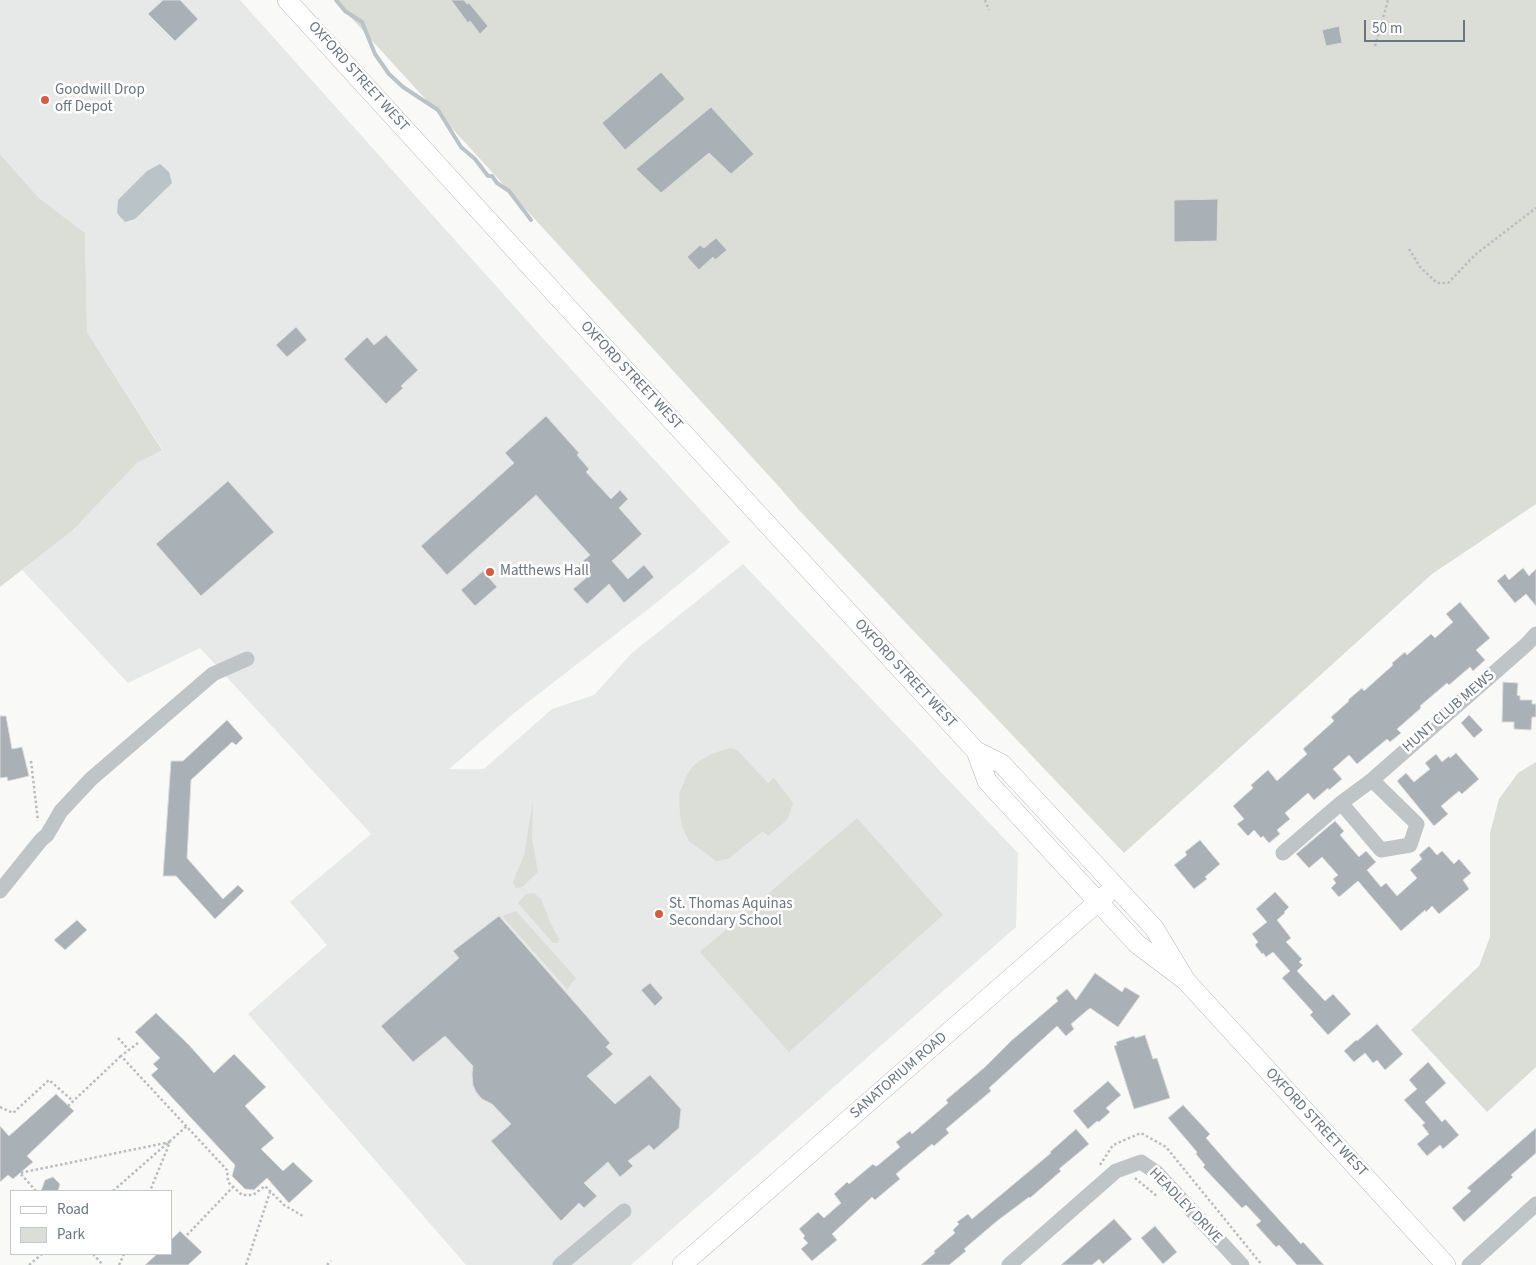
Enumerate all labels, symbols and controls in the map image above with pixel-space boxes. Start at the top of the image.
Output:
scale bar [1366,10,1467,42]
street label: OXFORD STREET WEST [304,18,412,136]
text: 50 m [1372,18,1402,39]
place label: Goodwill Drop off Depot [55,82,145,117]
marker: Goodwill Drop off Depot [39,94,51,106]
street label: OXFORD STREET WEST [576,318,686,434]
place label: Matthews Hall [500,563,589,581]
marker: Matthews Hall [484,566,496,578]
street label: OXFORD STREET WEST [850,616,960,732]
street label: HUNT CLUB MEWS [1399,667,1499,757]
place label: St. Thomas Aquinas Secondary School [669,896,793,931]
marker: St. Thomas Aquinas Secondary School [653,908,665,920]
street label: SANATORIUM ROAD [847,1029,951,1123]
street label: OXFORD STREET WEST [1261,1065,1371,1181]
street label: HEADLEY DRIVE [1145,1165,1225,1247]
legend [10,1190,172,1255]
text: Road [57,1199,89,1220]
text: Park [57,1224,85,1245]

